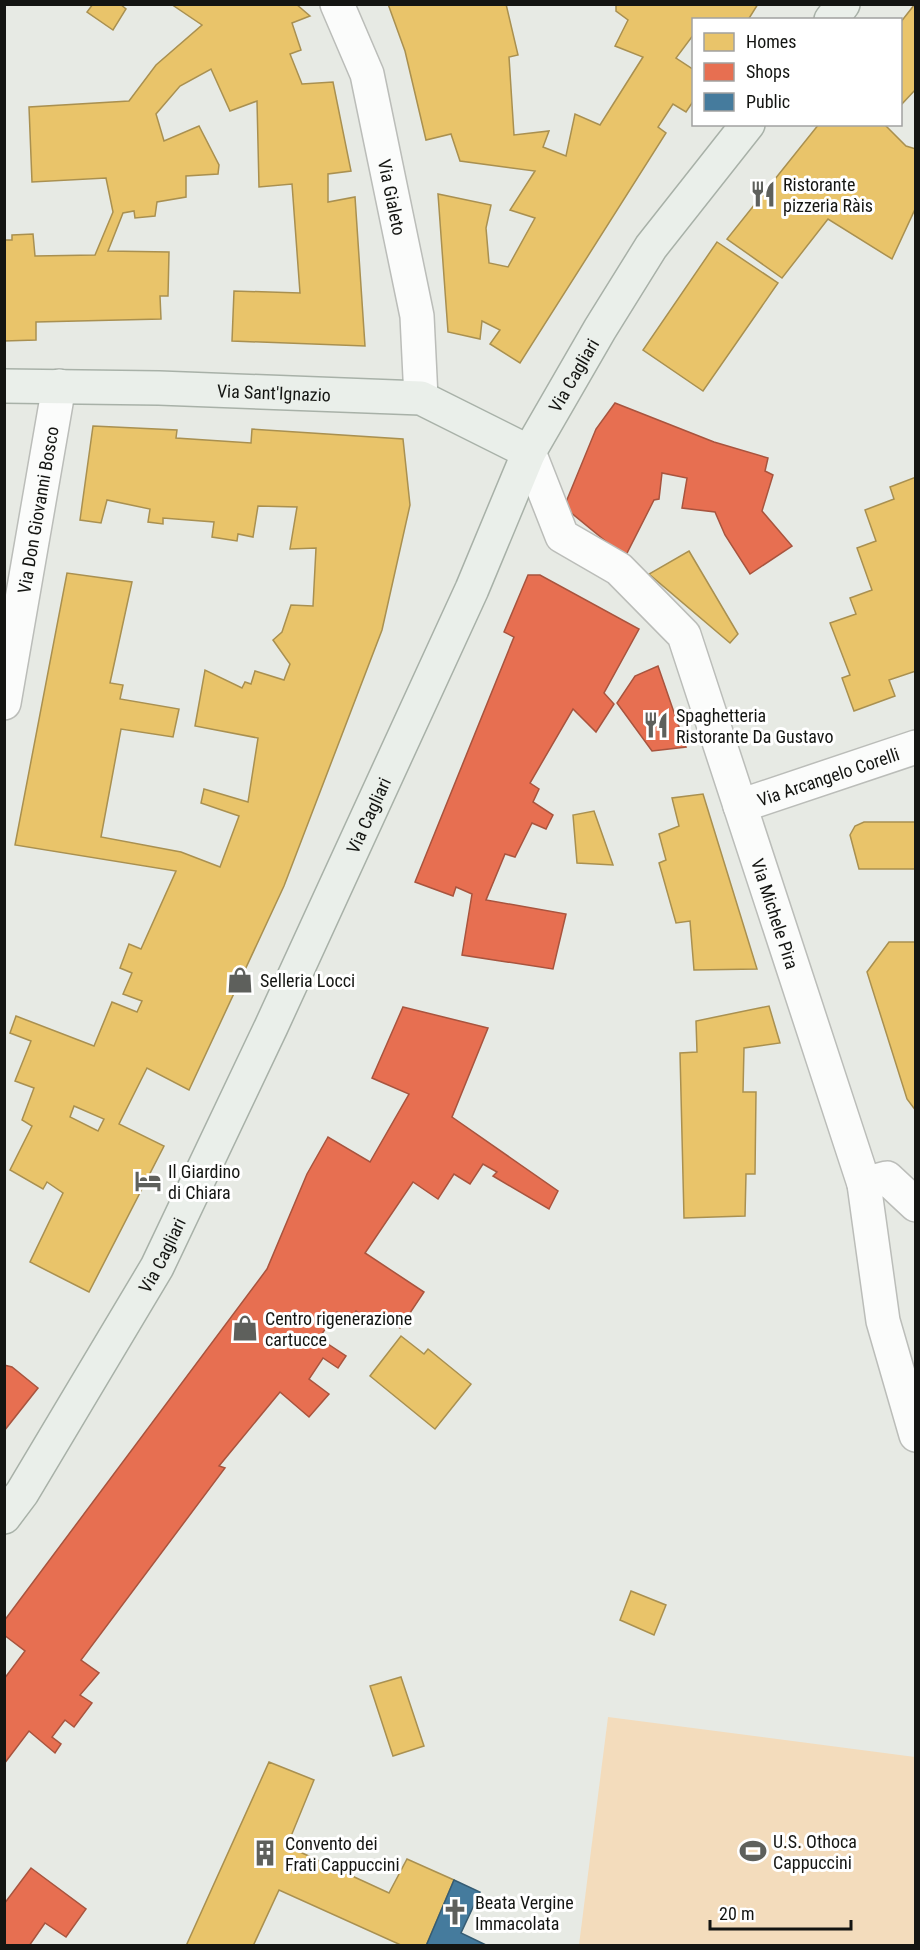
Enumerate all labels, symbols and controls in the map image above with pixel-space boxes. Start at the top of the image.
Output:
legend [692,18,902,126]
text: Homes [746,31,796,52]
text: Shops [746,61,790,82]
text: Public [746,91,790,112]
street label: Via Gialeto [374,157,411,237]
place label: Ristorante pizzeria Ràis [783,174,873,216]
restaurant icon: Ristorante pizzeria Ràis [748,179,778,209]
street label: Via Cagliari [544,335,603,416]
street label: Via Sant'Ignazio [217,380,331,405]
street label: Via Don Giovanni Bosco [13,425,62,595]
place label: Spaghetteria Ristorante Da Gustavo [676,705,833,747]
restaurant icon: Spaghetteria Ristorante Da Gustavo [641,710,671,740]
street label: Via Arcangelo Corelli [754,743,902,810]
street label: Via Cagliari [342,774,395,856]
street label: Via Michele Pira [747,856,803,971]
shop icon: Selleria Locci [225,965,255,995]
place label: Selleria Locci [260,970,355,991]
place label: Il Giardino di Chiara [168,1161,240,1203]
hotel icon: Il Giardino di Chiara [133,1166,163,1196]
street label: Via Cagliari [134,1214,189,1296]
place label: Centro rigenerazione cartucce [265,1308,412,1350]
shop icon: Centro rigenerazione cartucce [230,1313,260,1343]
place label: U.S. Othoca Cappuccini [773,1831,857,1873]
place label: Convento dei Frati Cappuccini [285,1833,400,1875]
sports icon: U.S. Othoca Cappuccini [738,1836,768,1866]
building icon: Convento dei Frati Cappuccini [250,1838,280,1868]
place label: Beata Vergine Immacolata [475,1892,574,1934]
scale bar [710,1893,851,1931]
church icon: Beata Vergine Immacolata [440,1897,470,1927]
text: 20 m [719,1903,754,1924]

